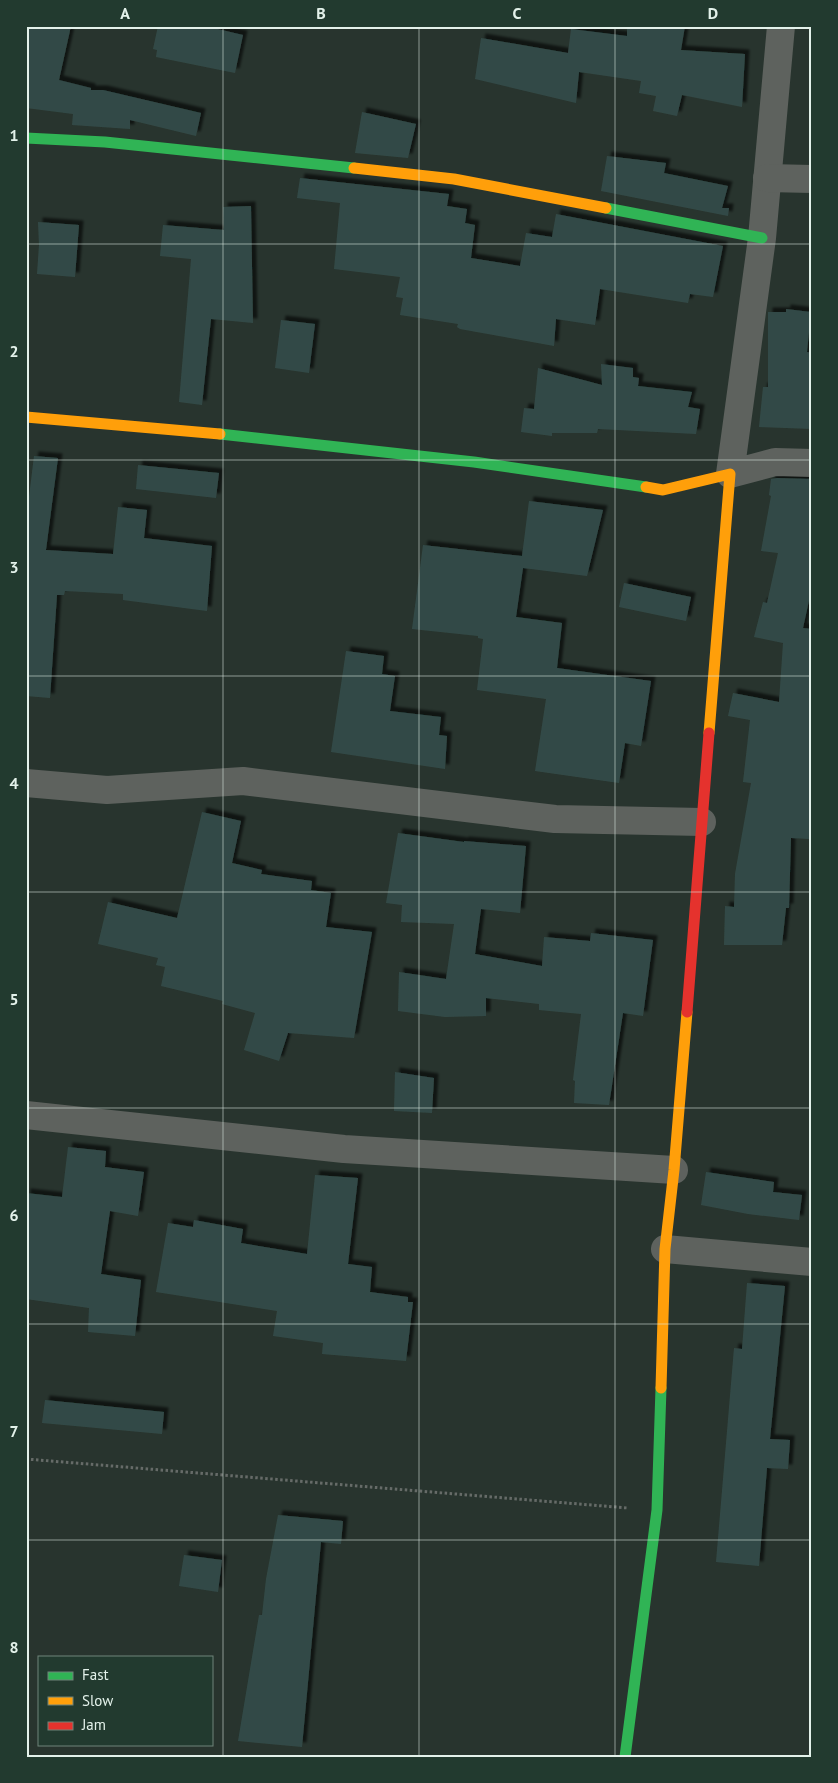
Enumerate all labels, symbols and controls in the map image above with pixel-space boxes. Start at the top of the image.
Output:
text: A [120,3,130,23]
text: B [316,3,326,23]
text: C [513,3,522,23]
text: D [708,3,718,23]
text: 1 [9,125,19,145]
text: 2 [9,341,19,361]
text: 3 [9,557,19,577]
text: 4 [9,773,19,793]
text: 5 [9,989,19,1009]
text: 6 [9,1205,19,1225]
text: 7 [9,1421,19,1441]
text: 8 [9,1637,19,1657]
legend [38,1656,212,1746]
text: Fast [82,1665,109,1684]
text: Slow [82,1691,113,1710]
text: Jam [81,1715,106,1734]

